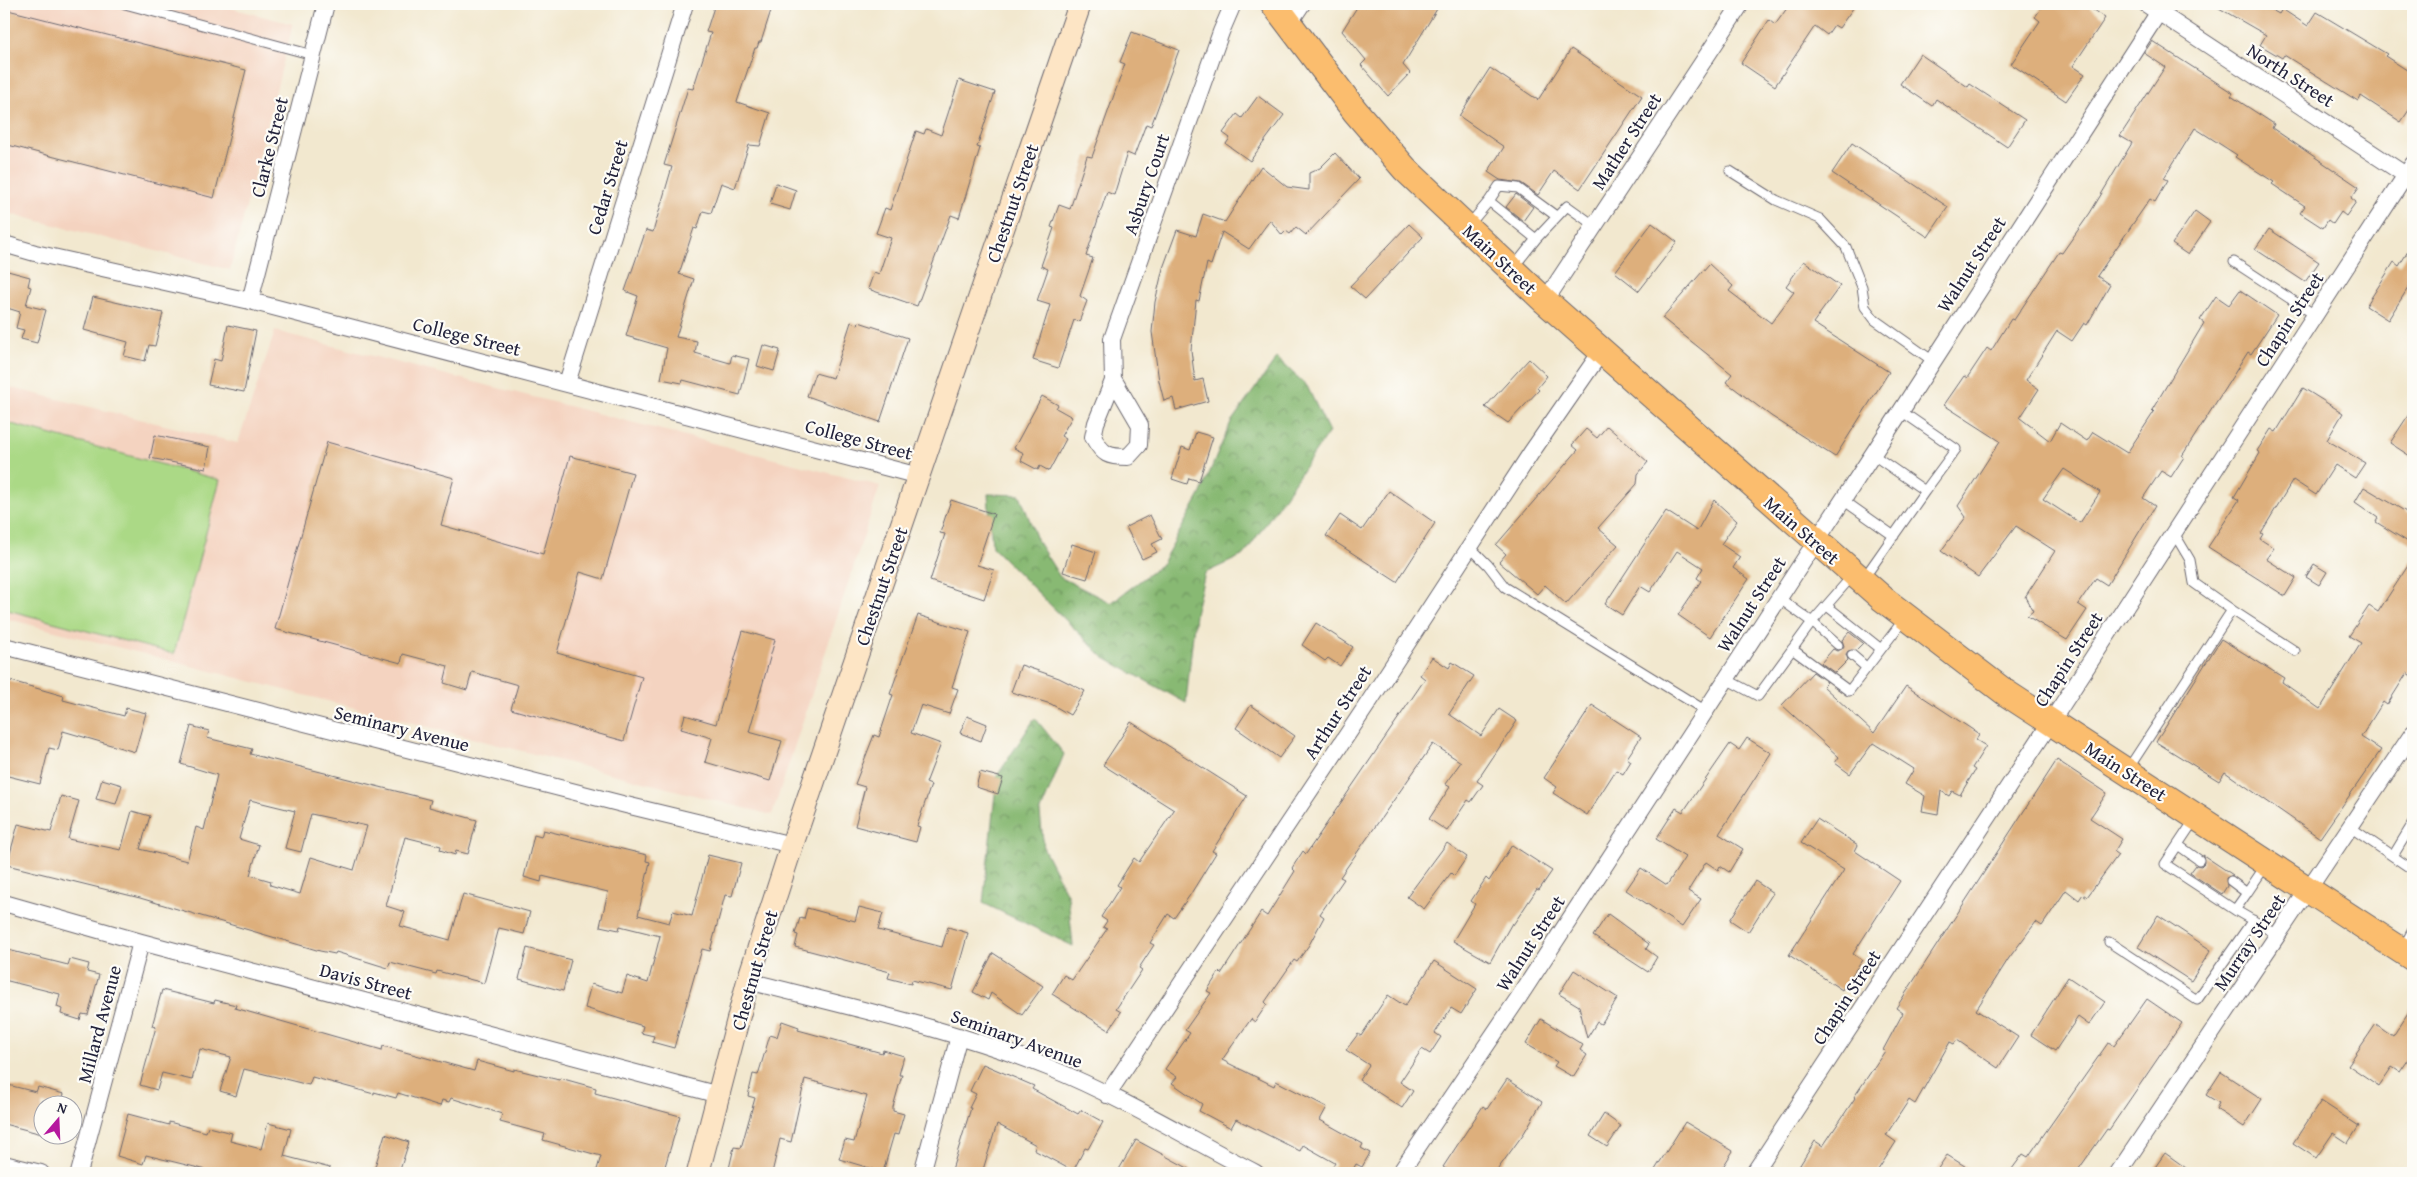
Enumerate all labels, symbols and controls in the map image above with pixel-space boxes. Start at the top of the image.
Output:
street label: North Street [2242,36,2341,114]
street label: Mather Street [1584,87,1668,195]
street label: Clarke Street [243,93,295,200]
street label: Asbury Court [1116,129,1177,238]
street label: Cedar Street [579,136,635,238]
street label: Chestnut Street [979,140,1046,266]
street label: Walnut Street [1929,210,2013,318]
street label: Main Street [1457,217,1544,301]
street label: Chapin Street [2248,266,2330,372]
street label: College Street [410,309,524,363]
street label: College Street [802,411,916,467]
street label: Main Street [1758,489,1846,571]
street label: Chestnut Street [848,523,915,649]
street label: Walnut Street [1709,550,1793,658]
street label: Chapin Street [2027,606,2109,712]
street label: Arthur Street [1296,659,1378,765]
street label: Seminary Avenue [331,698,473,758]
street label: Main Street [2079,734,2173,808]
street label: Murray Street [2206,887,2292,996]
street label: Walnut Street [1488,889,1572,997]
street label: Chestnut Street [723,906,785,1033]
street label: Chapin Street [1805,944,1887,1050]
street label: Davis Street [317,955,416,1007]
street label: Millard Avenue [70,962,128,1086]
street label: Seminary Avenue [947,1001,1087,1075]
north arrow [32,1094,82,1144]
text: N [55,1097,71,1119]

